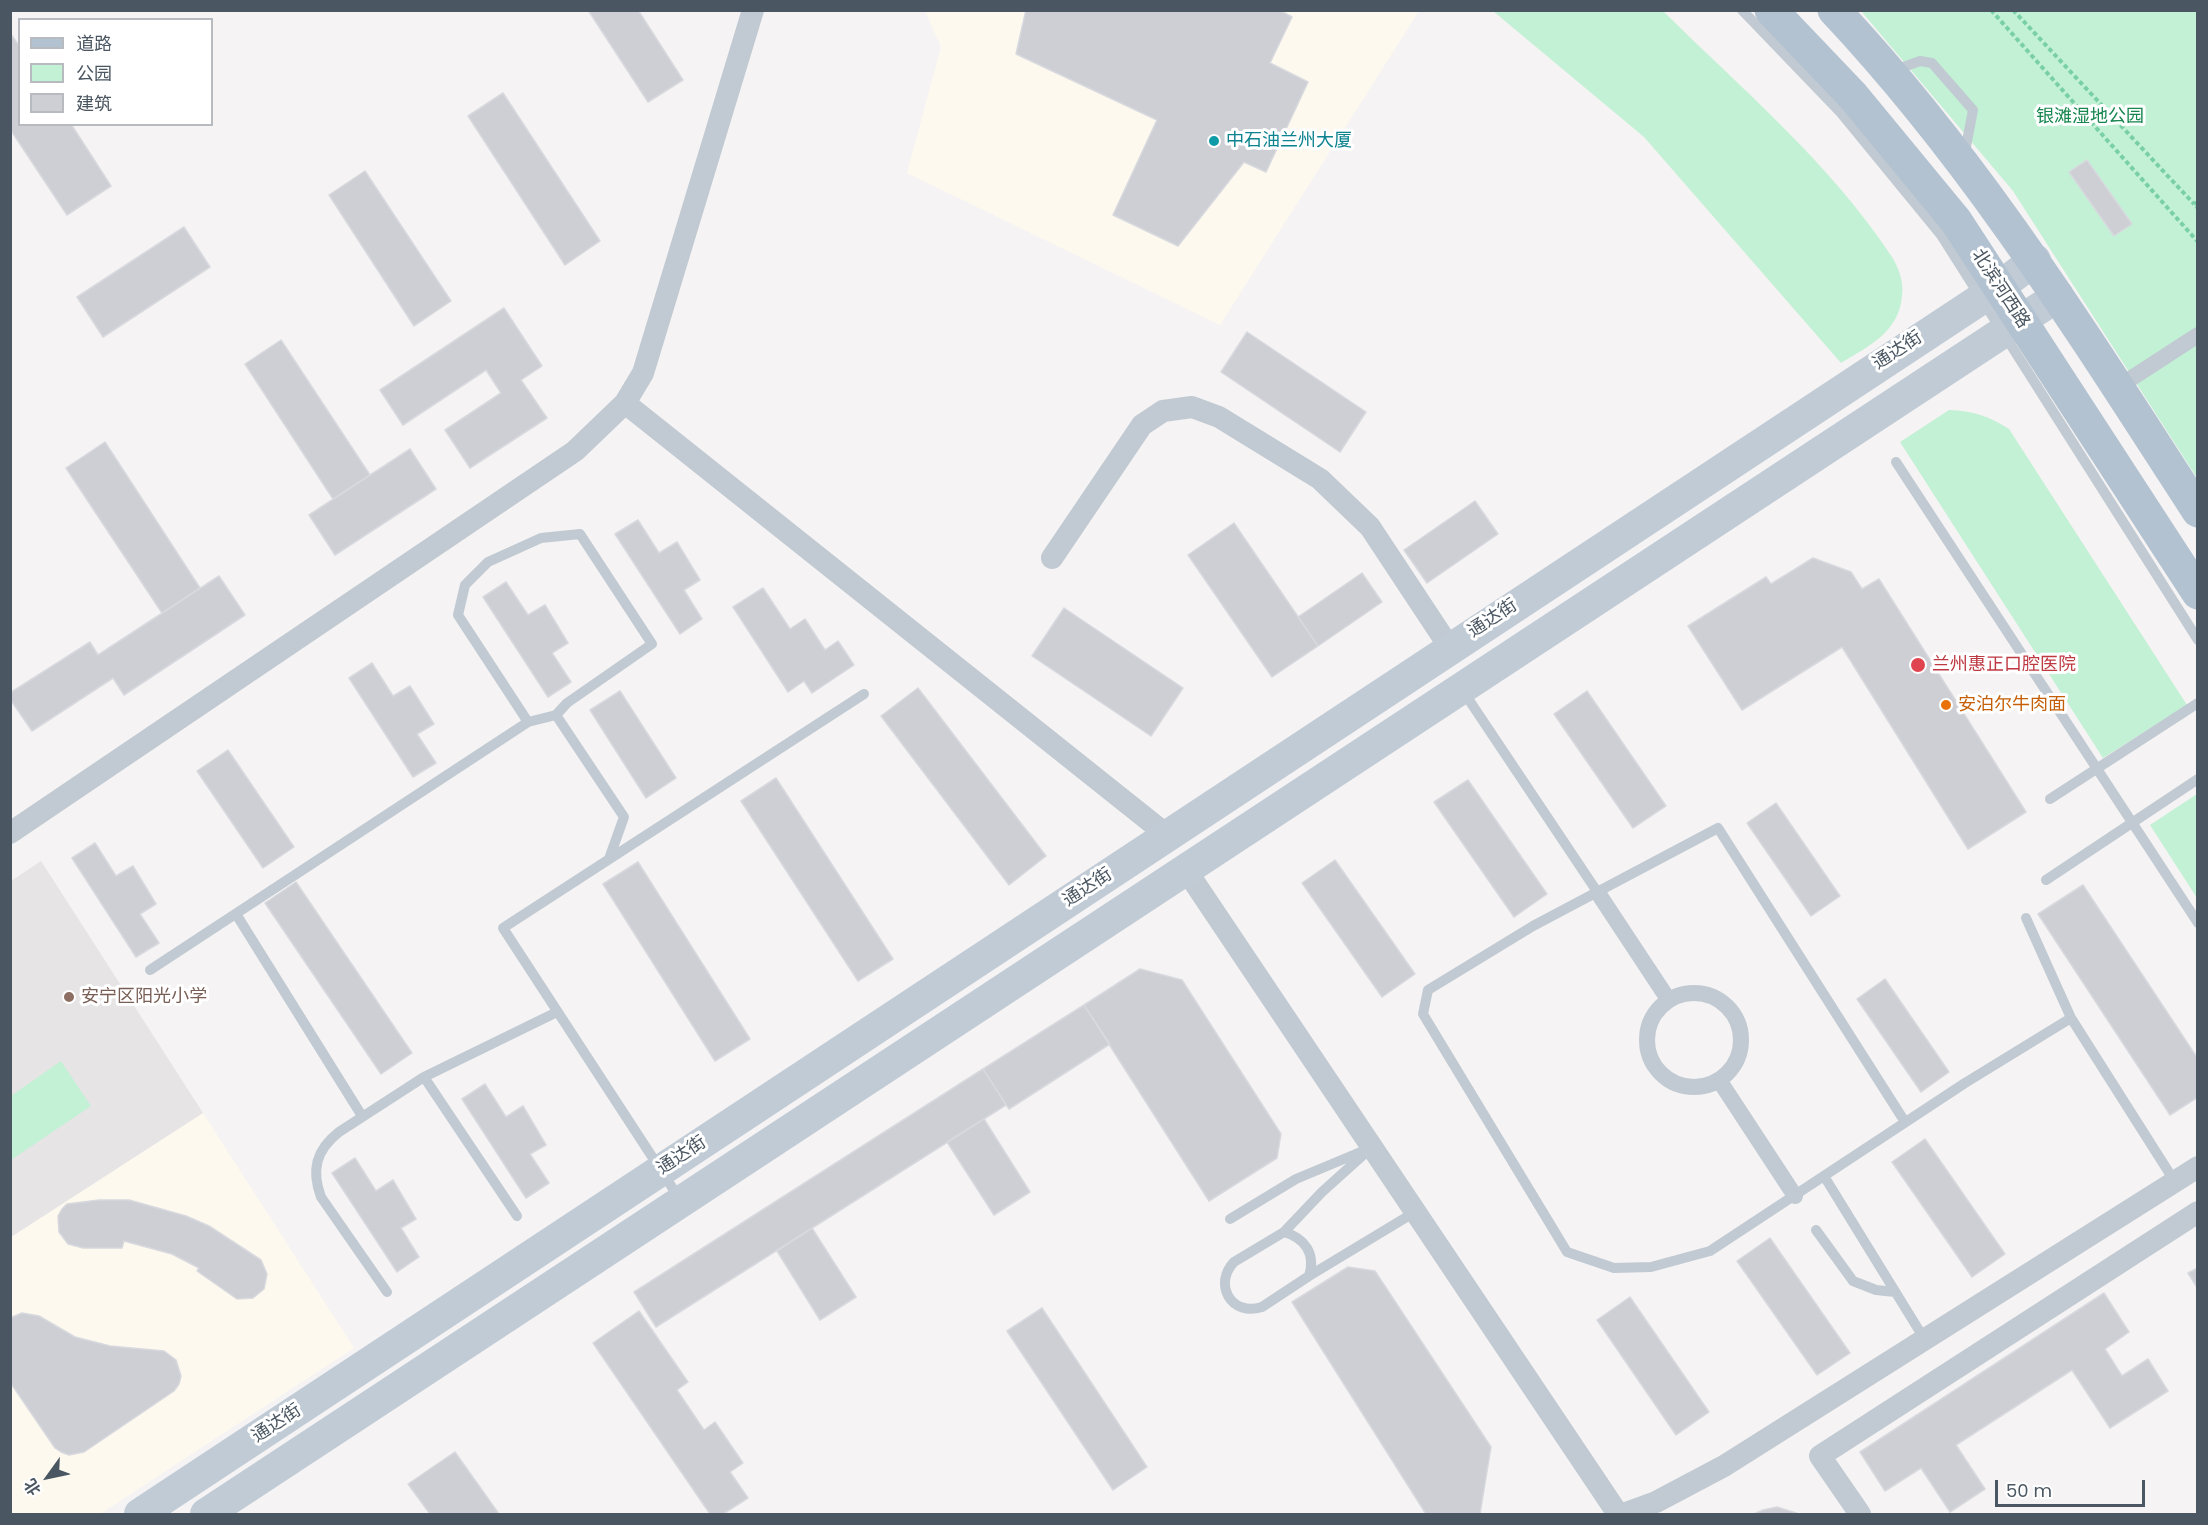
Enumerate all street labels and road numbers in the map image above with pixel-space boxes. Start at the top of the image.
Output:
street label: 北滨河西路 [1966,245,2034,333]
street label: 通达街 [1869,327,1927,375]
street label: 通达街 [1464,595,1522,643]
street label: 通达街 [1059,864,1117,912]
street label: 通达街 [653,1132,711,1180]
street label: 通达街 [248,1400,306,1448]

